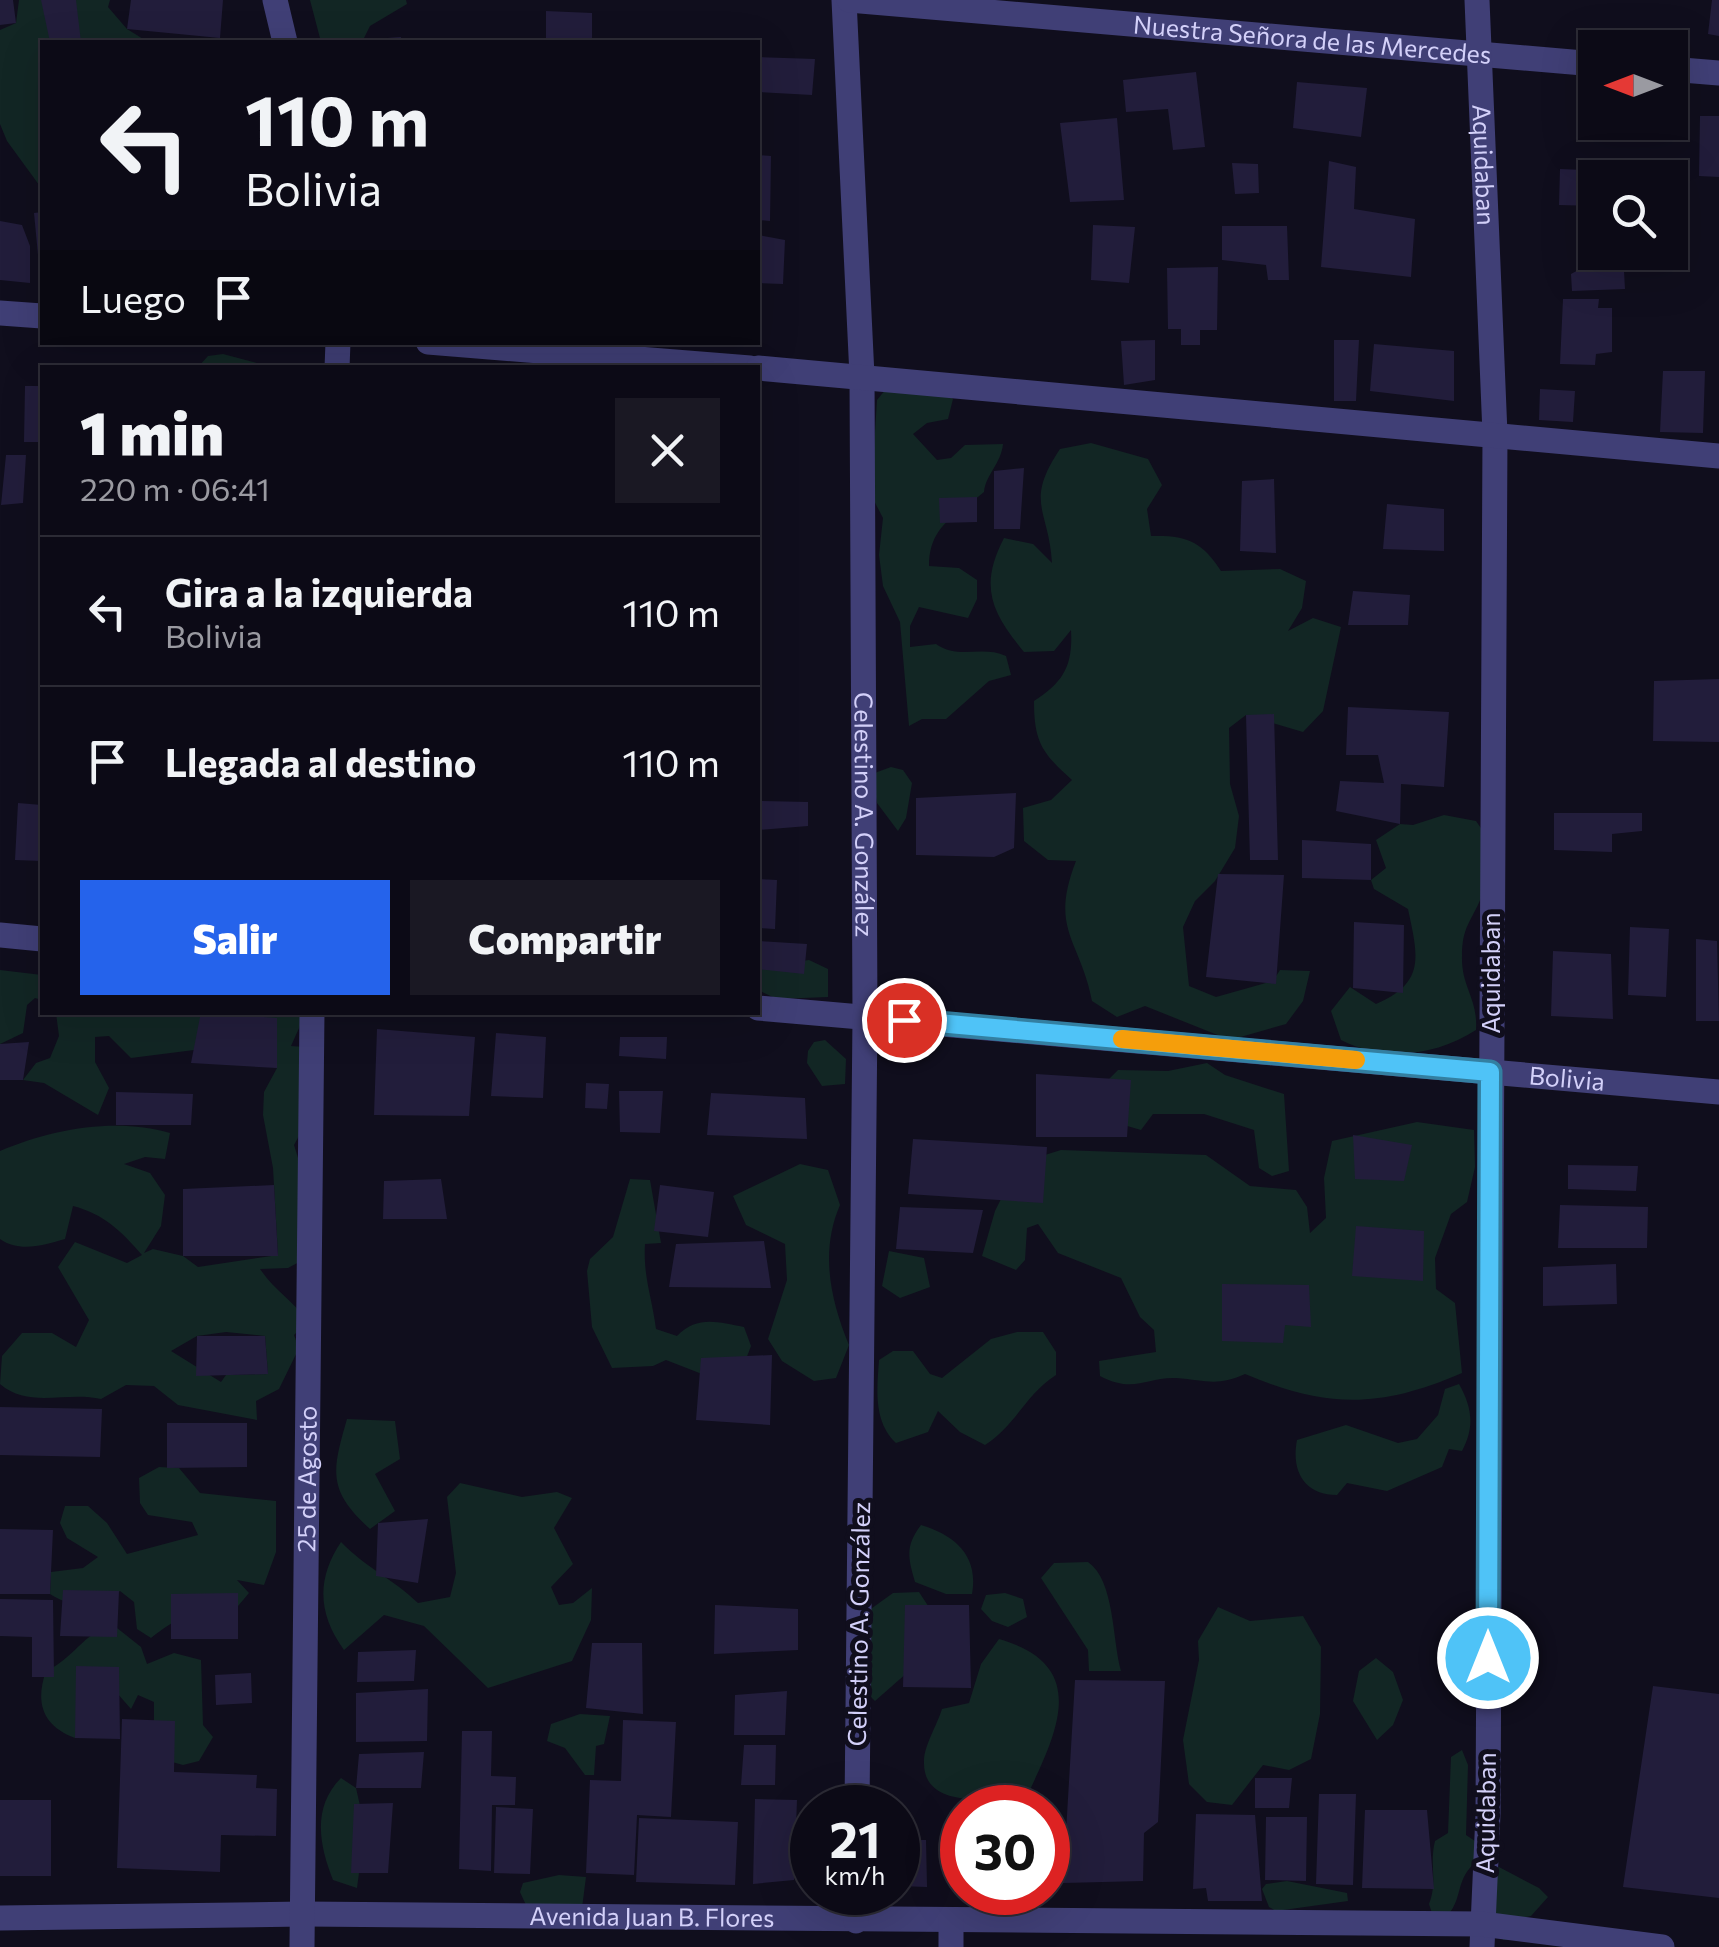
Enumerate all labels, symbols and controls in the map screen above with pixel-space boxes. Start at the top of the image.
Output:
street label: Nuestra Señora de las Mercedes [1132,8,1493,69]
north arrow [1578,30,1688,140]
map controls [1578,30,1688,270]
text: 110 m [245,75,429,160]
icon: left [80,80,210,210]
street label: Aquidaban [1467,104,1502,226]
text: Bolivia [245,160,382,215]
button: search [1578,160,1688,270]
icon: arrive [206,270,261,325]
text: Luego [80,274,186,321]
text: 1 min [80,394,224,467]
button: close [615,398,720,503]
text: 220 m · 06:41 [80,468,270,508]
text: Gira a la izquierda [165,568,473,615]
icon: left [80,584,135,639]
text: 110 m [622,588,720,635]
text: Bolivia [165,615,263,655]
street label: Celestino A. González [849,692,881,937]
icon: arrive [80,734,135,789]
text: Llegada al destino [165,738,476,785]
text: 110 m [622,738,720,785]
button: Salir [80,880,390,995]
button: Compartir [410,880,720,995]
street label: Aquidaban [1475,912,1505,1034]
pin [862,978,947,1063]
icon: arrive [877,993,932,1048]
street label: Bolivia [1528,1059,1606,1096]
street label: 25 de Agosto [290,1406,322,1552]
street label: Celestino A. González [841,1501,875,1747]
position arrow [1436,1606,1540,1710]
street label: Aquidaban [1469,1752,1501,1874]
speed limit sign: 30 [940,1785,1070,1915]
text: 21 [829,1807,881,1868]
text: km/h [825,1860,885,1890]
street label: Avenida Juan B. Flores [529,1900,775,1932]

